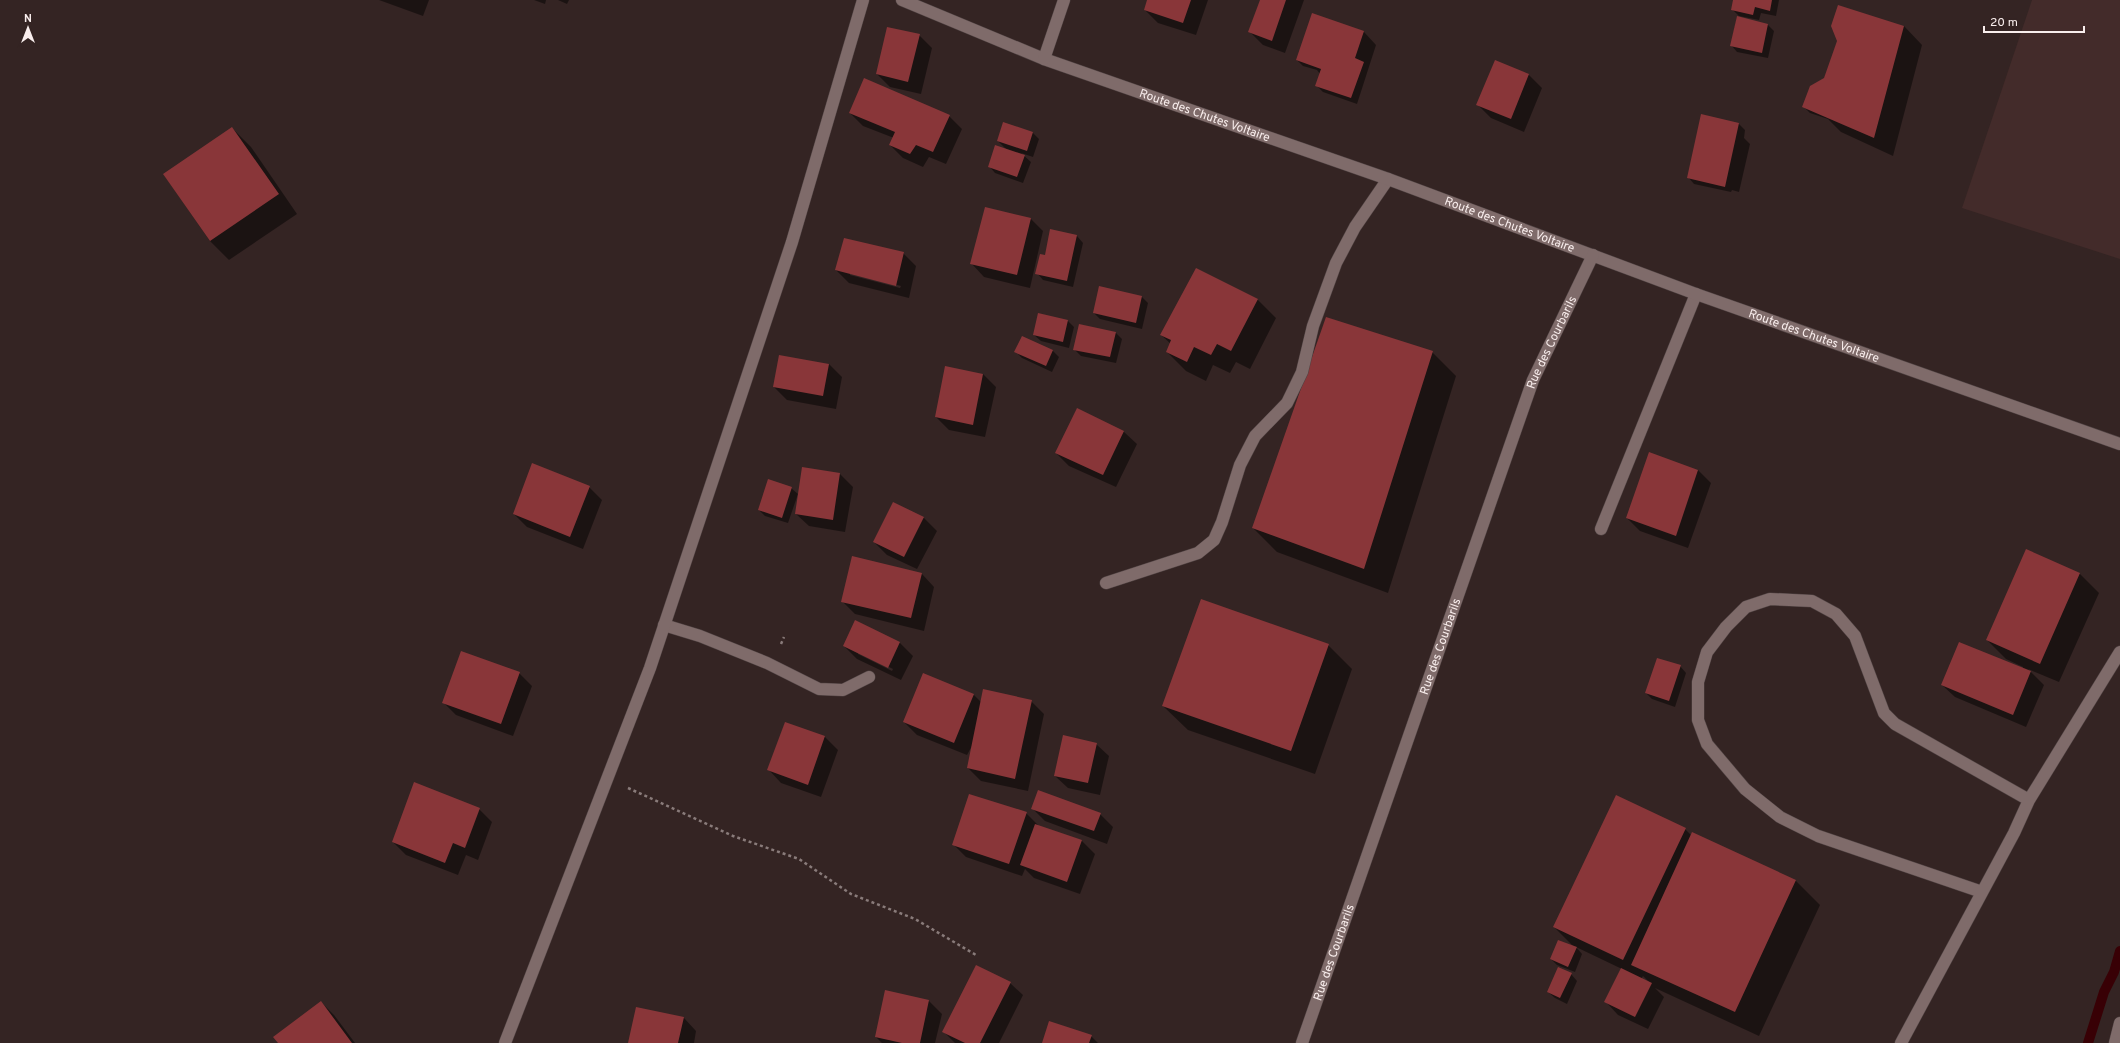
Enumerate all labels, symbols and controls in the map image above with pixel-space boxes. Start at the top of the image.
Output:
north arrow [8,8,48,48]
scale bar [1984,8,2084,34]
text: N [24,12,32,26]
text: 20 m [1990,15,2018,31]
street label: Route des Chutes Voltaire [1137,86,1272,146]
street label: Route des Chutes Voltaire [1442,194,1577,257]
street label: Rue des Courbarils [1524,294,1581,391]
street label: Route des Chutes Voltaire [1746,306,1881,367]
street label: Rue des Courbarils [1417,596,1465,697]
street label: Rue des Courbarils [1310,902,1359,1003]

